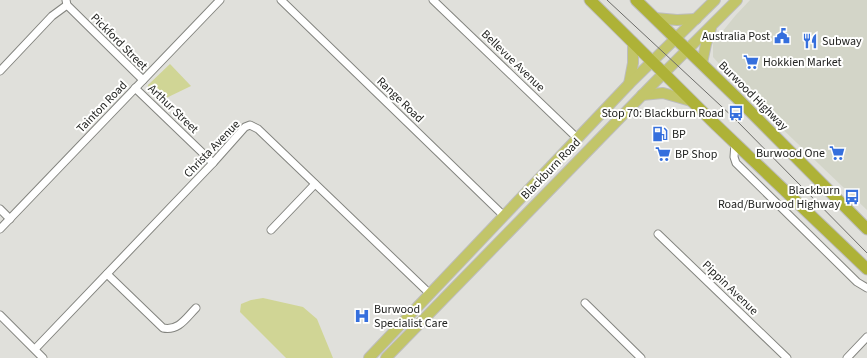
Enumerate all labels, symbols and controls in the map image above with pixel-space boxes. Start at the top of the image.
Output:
street label: Pickford Street [87,10,151,74]
street label: Bellevue Avenue [477,26,549,96]
public building icon: Australia Post [773,27,791,45]
place label: Australia Post [702,28,770,45]
restaurant icon: Subway [801,32,819,50]
place label: Subway [822,33,862,50]
supermarket icon: Hokkien Market [742,53,760,71]
place label: Hokkien Market [763,54,842,71]
street label: Burwood Highway [714,57,792,135]
street label: Range Road [373,73,427,127]
street label: Tainton Road [73,77,131,137]
street label: Arthur Street [144,81,202,137]
bus stop icon: Stop 70: Blackburn Road [727,104,745,122]
place label: Stop 70: Blackburn Road [601,105,724,122]
street label: Christa Avenue [180,116,244,182]
fuel station icon: BP [651,125,669,143]
place label: BP [672,126,686,143]
street label: Blackburn Road [517,134,585,204]
supermarket icon: Burwood One [828,144,846,162]
supermarket icon: BP Shop [654,145,672,163]
place label: Burwood One [756,145,825,162]
place label: BP Shop [675,146,718,163]
place label: Blackburn Road/Burwood Highway [718,182,840,213]
bus stop icon: Blackburn Road/Burwood Highway [843,188,861,206]
street label: Pippin Avenue [698,257,762,319]
place label: Burwood Specialist Care [374,301,448,332]
hospital icon: Burwood Specialist Care [353,307,371,325]

